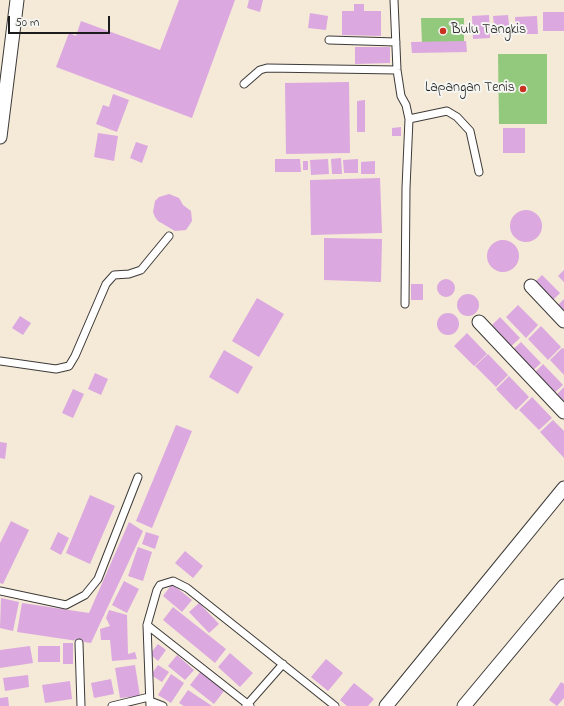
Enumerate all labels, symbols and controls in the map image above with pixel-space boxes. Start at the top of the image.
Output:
scale bar [10,8,112,34]
text: 50 m [15,14,39,32]
place label: Bulu Tangkis [451,23,526,39]
marker: Bulu Tangkis [438,26,448,36]
place label: Lapangan Tenis [425,81,515,97]
marker: Lapangan Tenis [518,84,528,94]

